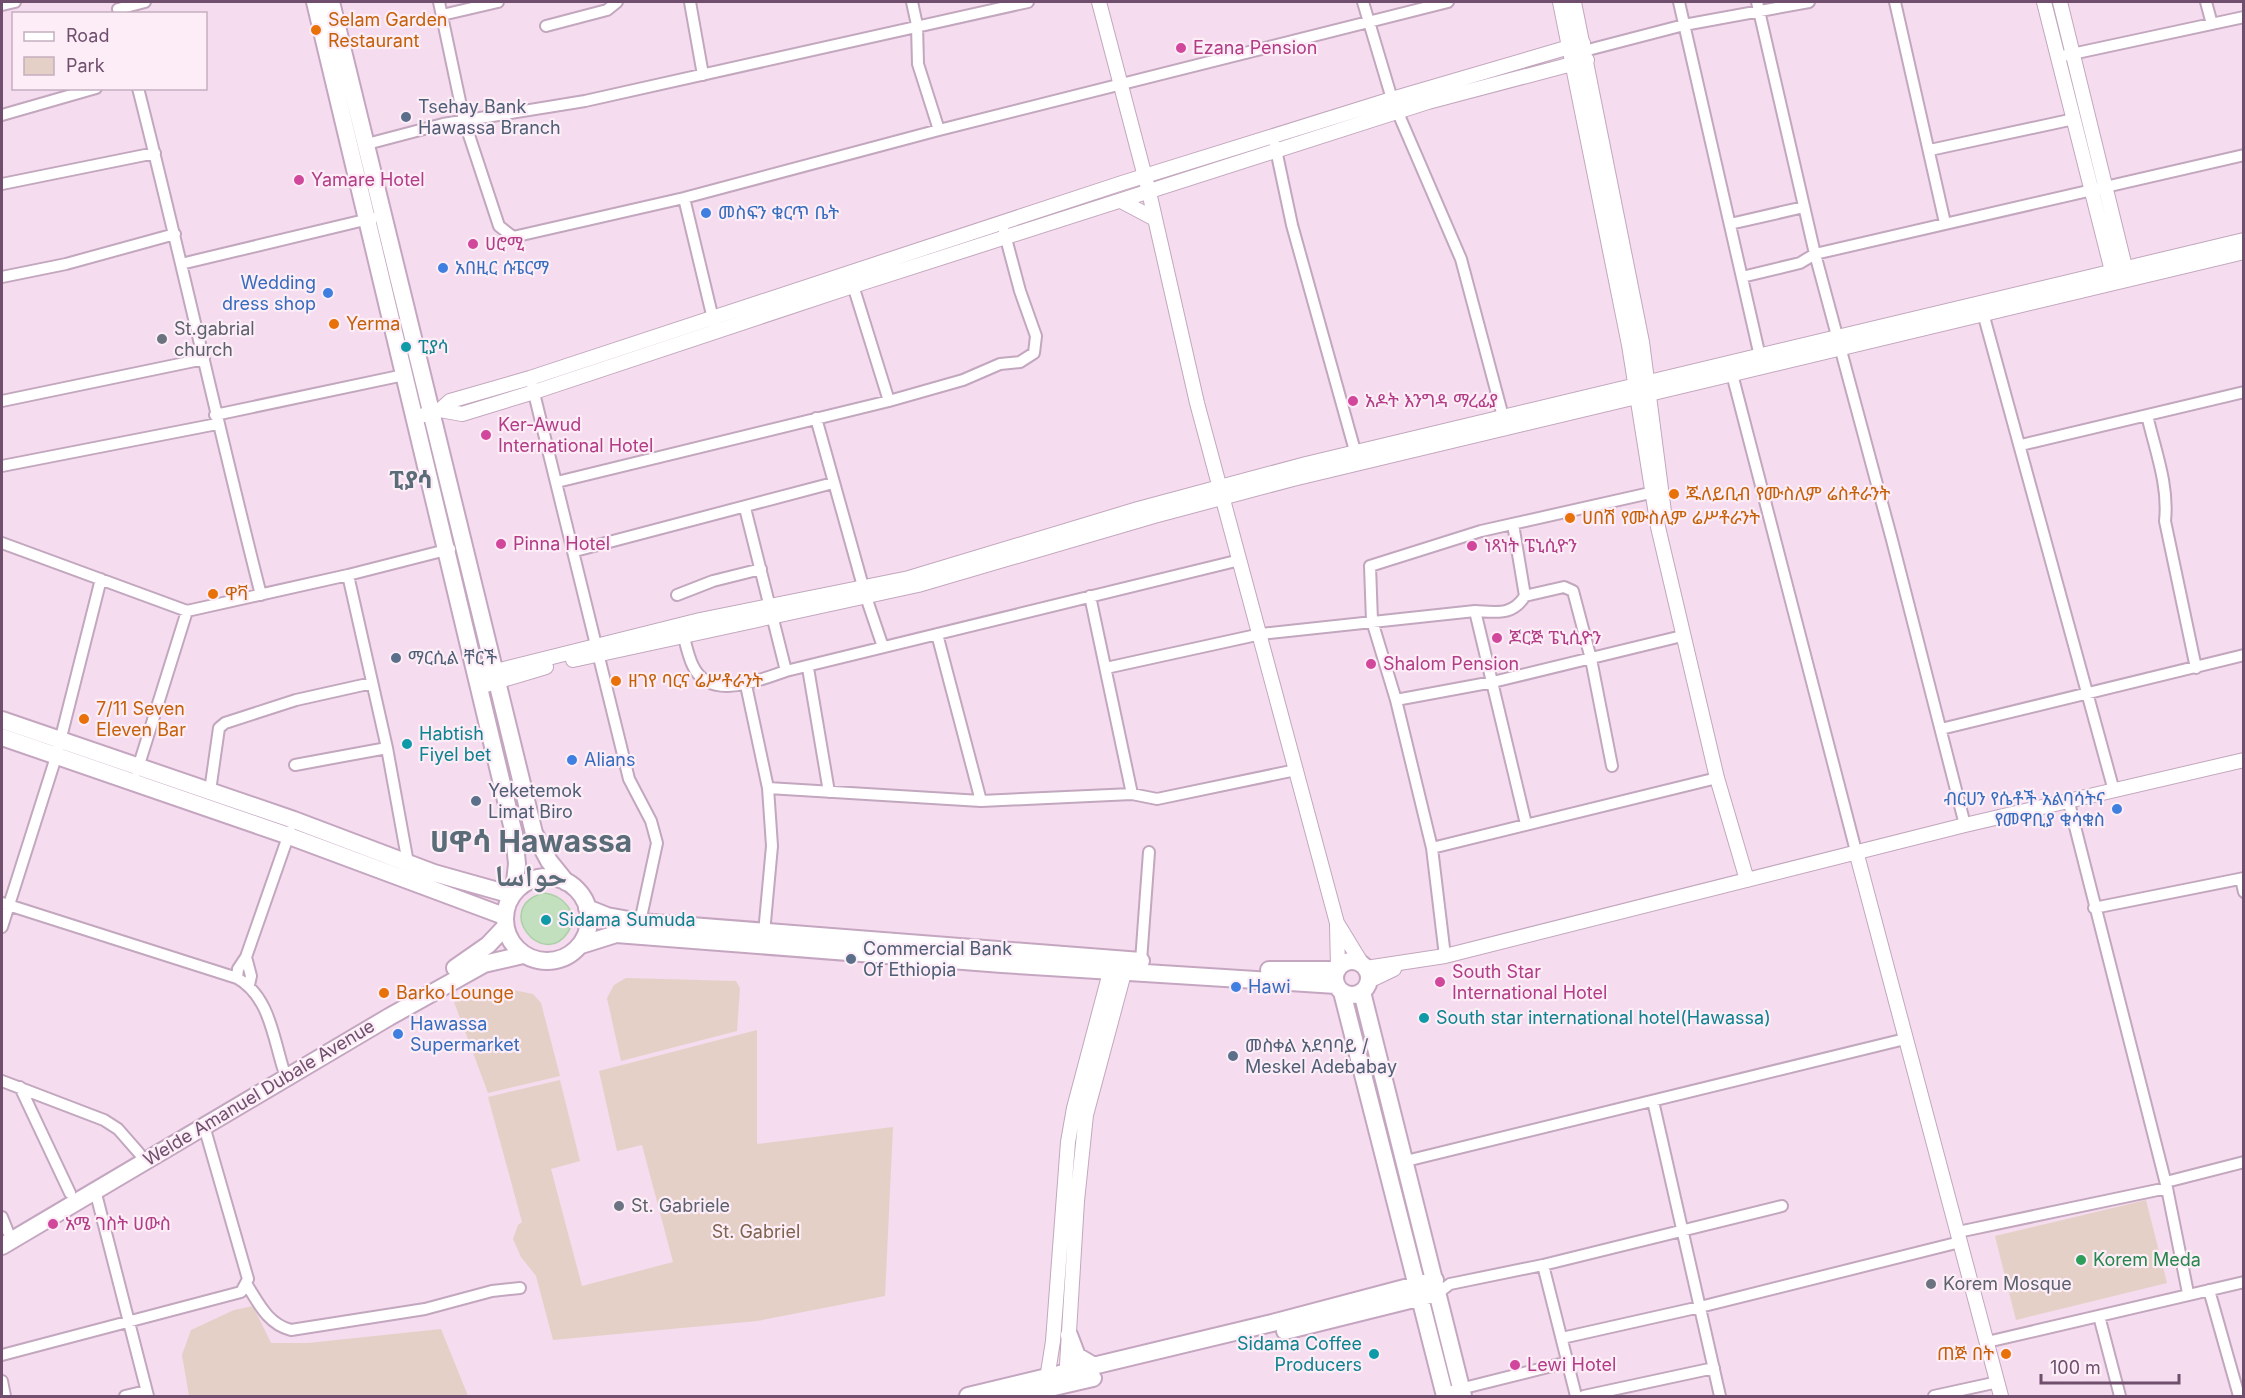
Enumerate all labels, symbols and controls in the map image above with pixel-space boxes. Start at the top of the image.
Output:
place label: Selam Garden Restaurant [328,9,448,51]
legend [12,12,207,90]
marker: Selam Garden Restaurant [309,23,323,37]
text: Road [66,25,109,46]
place label: Ezana Pension [1193,37,1318,58]
marker: Ezana Pension [1174,41,1188,55]
text: Park [66,55,105,76]
place label: Tsehay Bank Hawassa Branch [418,96,561,138]
marker: Tsehay Bank Hawassa Branch [399,110,413,124]
place label: Yamare Hotel [311,169,425,190]
marker: Yamare Hotel [292,173,306,187]
place label: መስፍን ቁርጥ ቤት [718,202,839,223]
marker: መስፍን ቁርጥ ቤት [699,206,713,220]
place label: ሀሮሚ [485,233,524,254]
marker: ሀሮሚ [466,237,480,251]
place label: አበዚር ሱፔርማ [455,257,549,278]
marker: አበዚር ሱፔርማ [436,261,450,275]
place label: Wedding dress shop [222,272,316,314]
marker: Wedding dress shop [321,286,335,300]
place label: Yerma [346,313,400,334]
marker: Yerma [327,317,341,331]
place label: St.gabrial church [174,318,255,360]
marker: St.gabrial church [155,332,169,346]
place label: ፒያሳ [418,336,449,357]
marker: ፒያሳ [399,340,413,354]
place label: አዶት እንግዳ ማረፊያ [1365,390,1498,411]
marker: አዶት እንግዳ ማረፊያ [1346,394,1360,408]
place label: Ker-Awud International Hotel [498,414,653,456]
marker: Ker-Awud International Hotel [479,428,493,442]
district label: ፒያሳ [389,465,433,494]
place label: ጁለይቢብ የሙስሊም ሬስቶራንት [1686,483,1890,504]
marker: ጁለይቢብ የሙስሊም ሬስቶራንት [1667,487,1681,501]
place label: ሀበሽ የሙስሊም ሬሥቶራንት [1582,507,1760,528]
marker: ሀበሽ የሙስሊም ሬሥቶራንት [1563,511,1577,525]
place label: Pinna Hotel [513,533,610,554]
place label: ነጻነት ፔኒሲዮን [1484,535,1577,556]
marker: Pinna Hotel [494,537,508,551]
marker: ነጻነት ፔኒሲዮን [1465,539,1479,553]
place label: ዋቫ [225,583,248,604]
marker: ዋቫ [206,587,220,601]
place label: ጆርጅ ፔኒሲዮን [1509,627,1602,648]
marker: ጆርጅ ፔኒሲዮን [1490,631,1504,645]
place label: ማርሲል ቸርች [408,647,497,668]
marker: ማርሲል ቸርች [389,651,403,665]
place label: Shalom Pension [1383,653,1519,674]
marker: Shalom Pension [1364,657,1378,671]
place label: ዘገየ ባርና ሬሥቶራንት [628,670,763,691]
marker: ዘገየ ባርና ሬሥቶራንት [609,674,623,688]
place label: 7/11 Seven Eleven Bar [96,698,186,740]
marker: 7/11 Seven Eleven Bar [77,712,91,726]
place label: Habtish Fiyel bet [419,723,491,765]
marker: Habtish Fiyel bet [400,737,414,751]
place label: Alians [584,749,635,770]
marker: Alians [565,753,579,767]
place label: Yeketemok Limat Biro [488,780,582,822]
place label: ብርሀን የሴቶች አልባሳትና የመዋቢያ ቁሳቁስ [1944,788,2105,830]
marker: Yeketemok Limat Biro [469,794,483,808]
marker: ብርሀን የሴቶች አልባሳትና የመዋቢያ ቁሳቁስ [2110,802,2124,816]
district label: ሀዋሳ Hawassa حواسا [430,823,632,893]
place label: Sidama Sumuda [558,909,696,930]
marker: Sidama Sumuda [539,913,553,927]
place label: Commercial Bank Of Ethiopia [863,938,1012,980]
marker: Commercial Bank Of Ethiopia [844,952,858,966]
place label: South Star International Hotel [1452,961,1607,1003]
marker: South Star International Hotel [1433,975,1447,989]
place label: Hawi [1248,976,1291,997]
marker: Hawi [1229,980,1243,994]
place label: Barko Lounge [396,982,514,1003]
marker: Barko Lounge [377,986,391,1000]
place label: South star international hotel(Hawassa) [1436,1007,1771,1028]
marker: South star international hotel(Hawassa) [1417,1011,1431,1025]
place label: Hawassa Supermarket [410,1013,520,1055]
street label: Welde Amanuel Dubale Avenue [139,1015,378,1170]
marker: Hawassa Supermarket [391,1027,405,1041]
place label: መስቀል አደባባይ / Meskel Adebabay [1245,1035,1397,1077]
marker: መስቀል አደባባይ / Meskel Adebabay [1226,1049,1240,1063]
place label: St. Gabriele [631,1195,730,1216]
marker: St. Gabriele [612,1199,626,1213]
place label: አሜ ገስት ሀውስ [65,1213,171,1234]
marker: አሜ ገስት ሀውስ [46,1217,60,1231]
park label: St. Gabriel [712,1221,800,1242]
place label: Korem Meda [2093,1249,2201,1270]
marker: Korem Meda [2074,1253,2088,1267]
place label: Korem Mosque [1943,1273,2072,1294]
marker: Korem Mosque [1924,1277,1938,1291]
place label: Sidama Coffee Producers [1237,1333,1362,1375]
place label: ጠጅ በት [1937,1343,1994,1364]
marker: Sidama Coffee Producers [1367,1347,1381,1361]
marker: ጠጅ በት [1999,1347,2013,1361]
scale bar [2041,1347,2179,1385]
place label: Lewi Hotel [1527,1354,1616,1375]
text: 100 m [2050,1357,2101,1378]
marker: Lewi Hotel [1508,1358,1522,1372]

